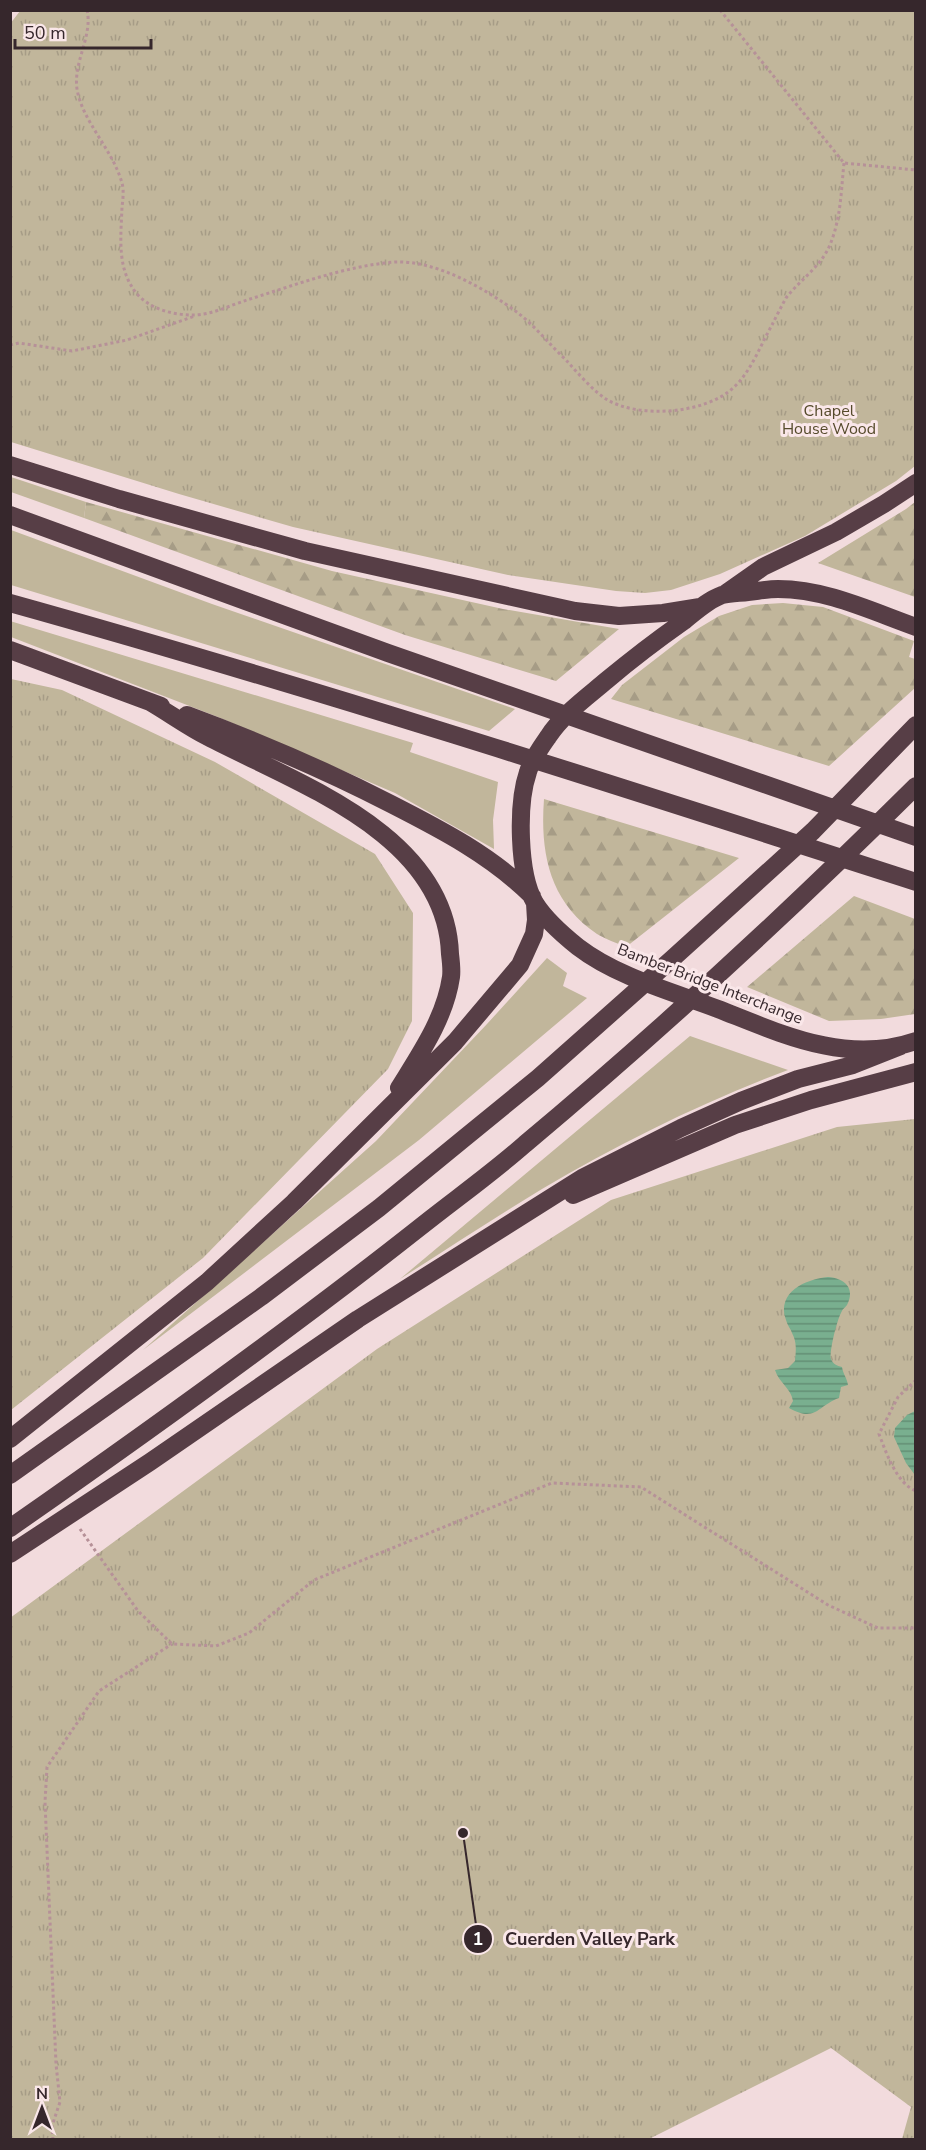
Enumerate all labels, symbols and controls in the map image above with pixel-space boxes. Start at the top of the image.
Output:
scale bar [15,12,152,50]
text: 50 m [24,21,66,45]
park label: Chapel House Wood [782,400,876,440]
street label: Bamber Bridge Interchange [614,938,806,1030]
callout: Cuerden Valley Park [463,1921,687,1957]
text: 1 [473,1927,483,1951]
text: Cuerden Valley Park [505,1927,675,1951]
north arrow [12,2078,72,2138]
text: N [36,2083,48,2105]

